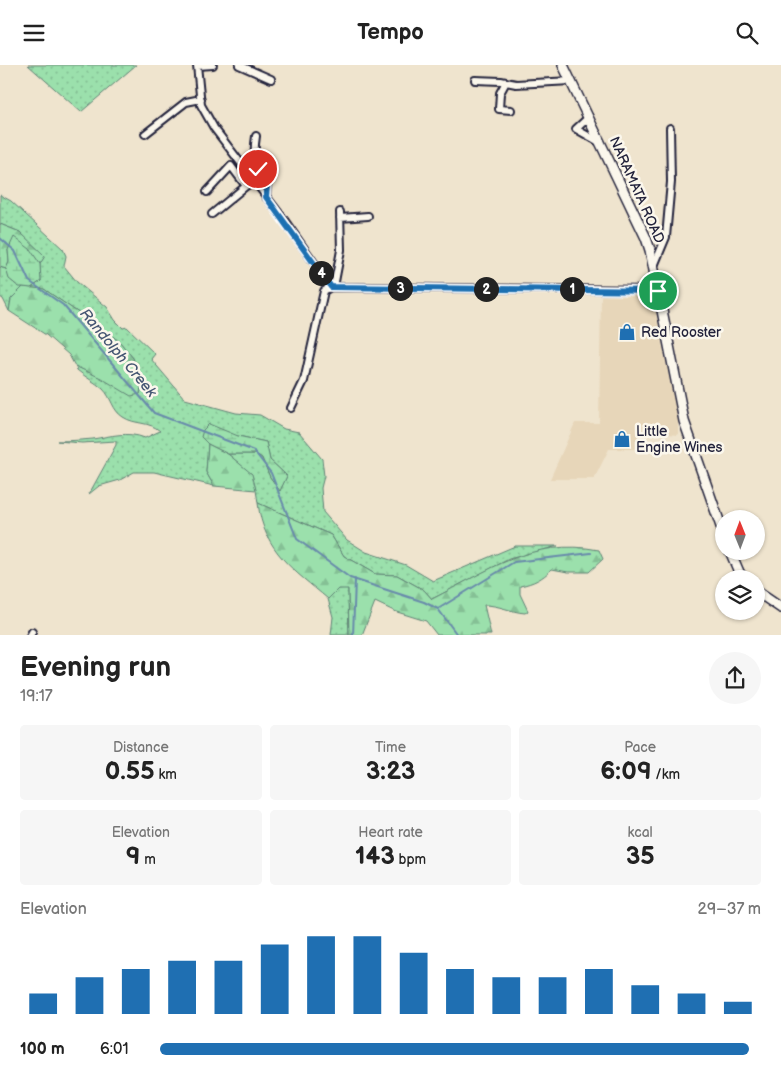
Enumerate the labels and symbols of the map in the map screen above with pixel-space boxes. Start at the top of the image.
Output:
street label: NARAMATA ROAD [606,134,668,246]
pin [237,148,279,190]
pin: 4 [308,261,334,285]
pin [637,270,679,312]
pin: 3 [388,275,412,301]
pin: 2 [474,277,498,301]
pin: 1 [560,277,584,301]
water label: Randolph Creek [75,305,161,402]
shop icon: Red Rooster [617,322,637,342]
place label: Red Rooster [641,324,722,341]
place label: Little Engine Wines [636,423,722,456]
shop icon: Little Engine Wines [612,429,632,449]
north arrow [715,510,765,560]

